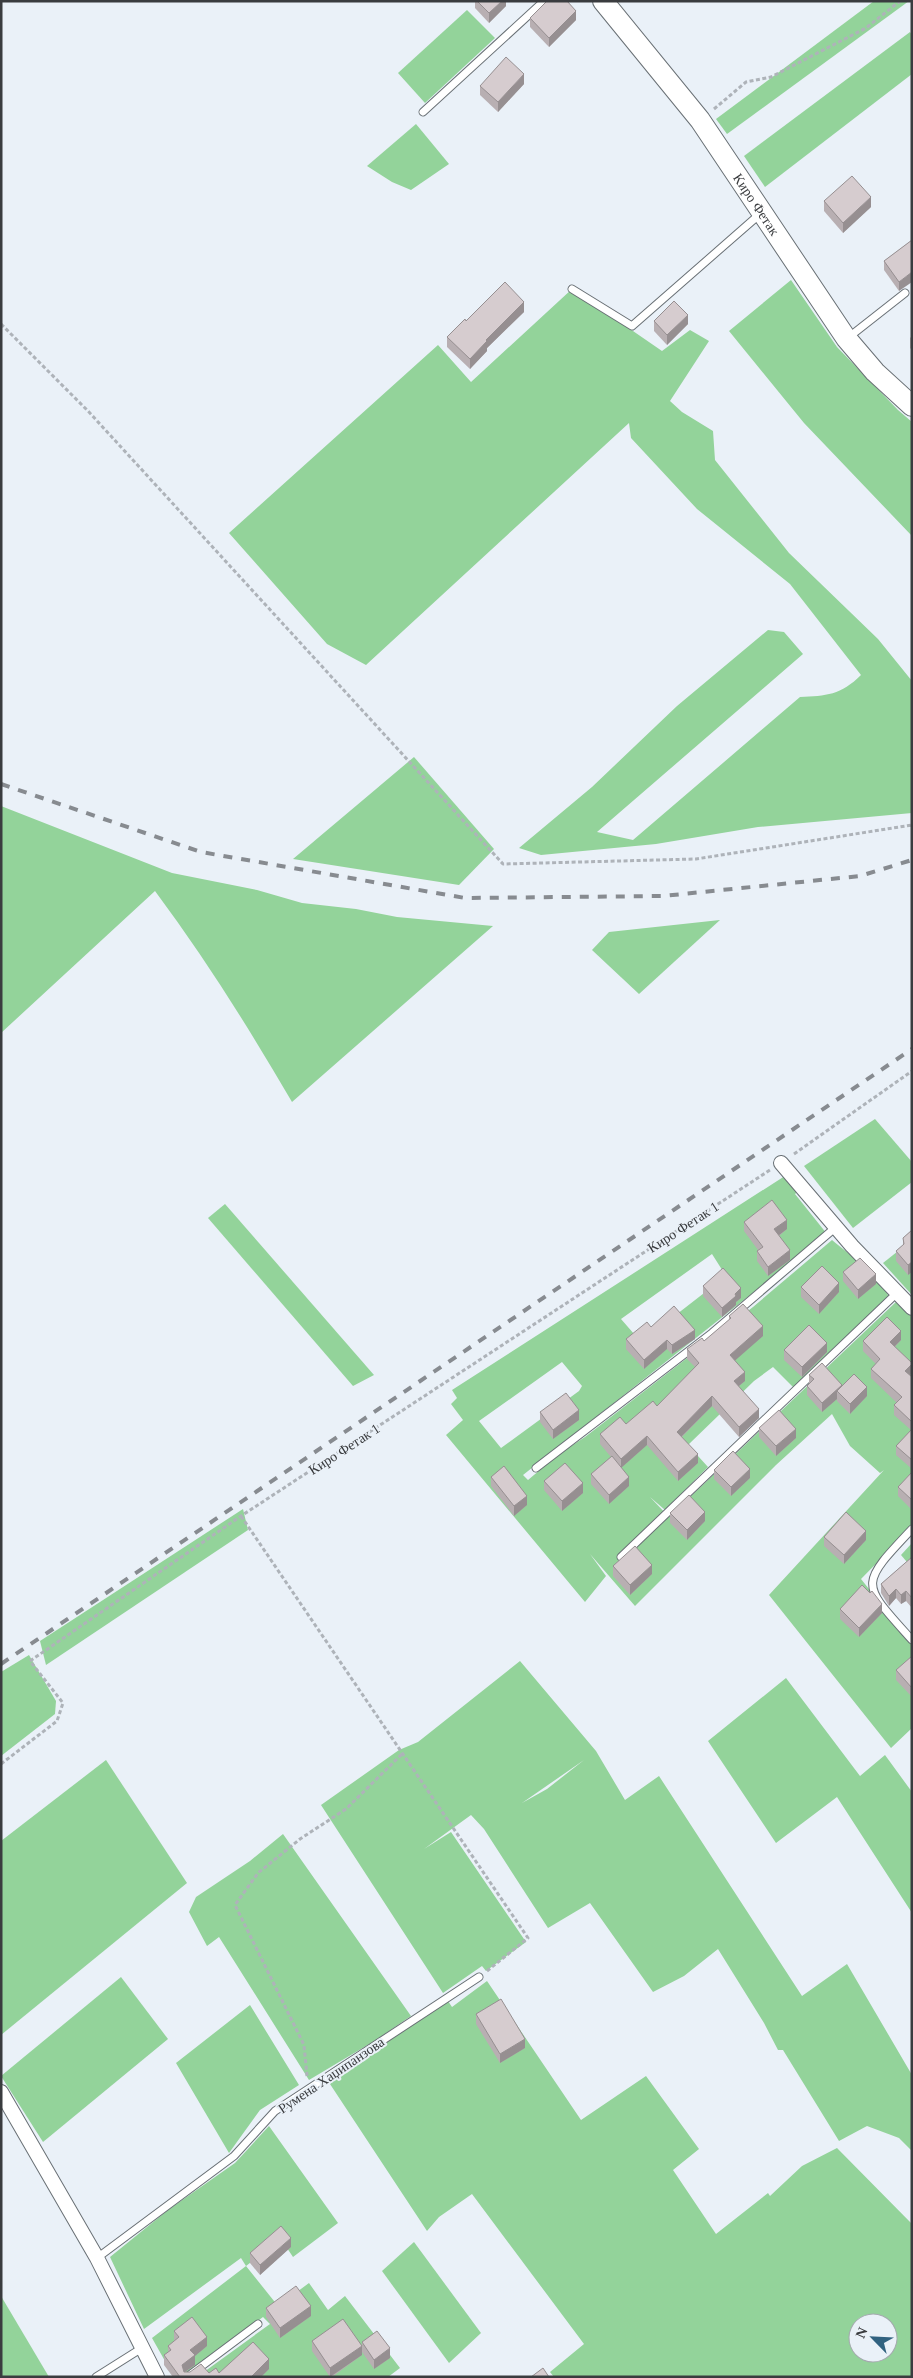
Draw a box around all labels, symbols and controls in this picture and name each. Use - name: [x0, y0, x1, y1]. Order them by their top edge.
- street label: Киро Фетак: [730, 171, 782, 238]
- street label: Киро Фетак 1: [645, 1199, 722, 1256]
- street label: Киро Фетак 1: [306, 1421, 383, 1478]
- street label: Румена Хаџипанзова: [275, 2034, 388, 2116]
- north arrow: [848, 2313, 898, 2363]
- text: N: [853, 2325, 870, 2341]

